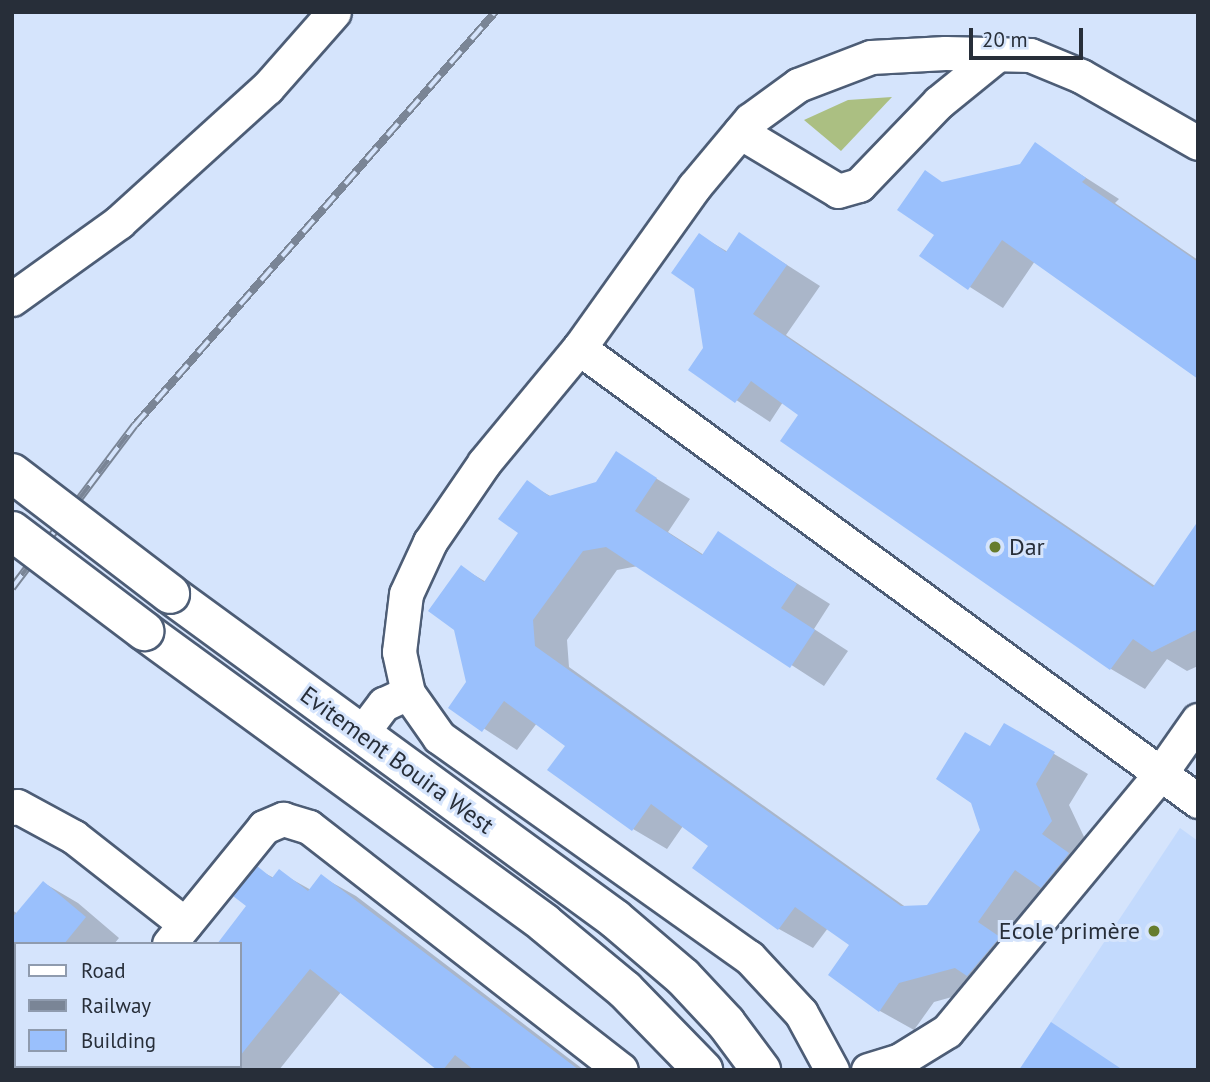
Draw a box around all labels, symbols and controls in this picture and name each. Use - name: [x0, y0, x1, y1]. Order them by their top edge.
- scale bar: [972, 14, 1086, 58]
- text: 20 m: [982, 26, 1028, 53]
- place label: Dar: [1009, 533, 1045, 561]
- marker: Dar: [987, 539, 1003, 555]
- street label: Evitement Bouira West: [295, 680, 499, 840]
- place label: Ecole primère: [999, 917, 1140, 945]
- marker: Ecole primère: [1146, 923, 1162, 939]
- legend: [14, 942, 242, 1068]
- text: Road: [81, 957, 125, 984]
- text: Railway: [81, 992, 151, 1019]
- text: Building: [81, 1027, 156, 1054]

